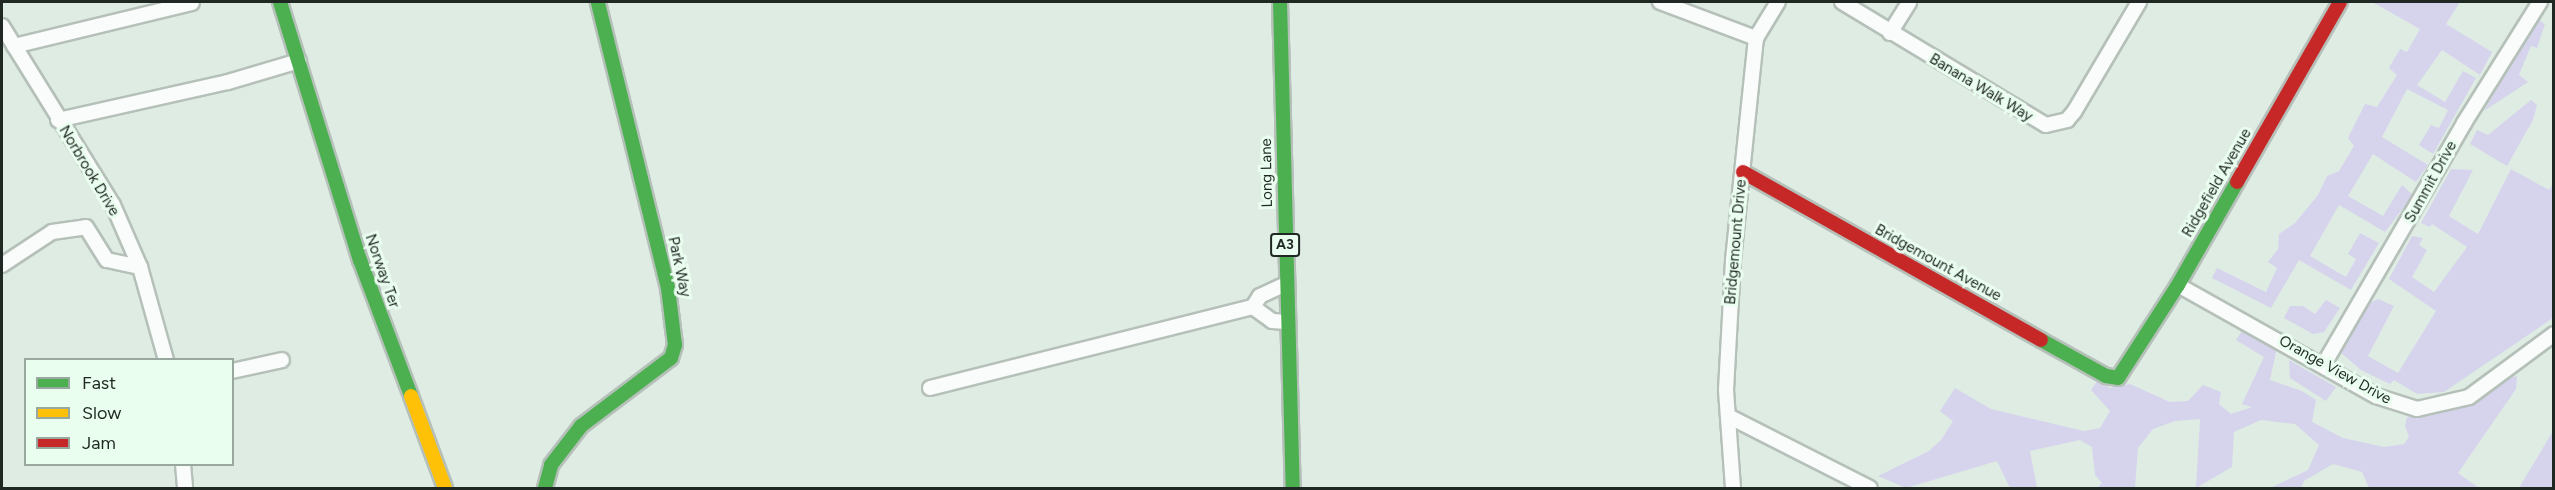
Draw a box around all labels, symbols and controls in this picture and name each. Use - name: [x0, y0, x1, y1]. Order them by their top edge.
- street label: Banana Walk Way: [1926, 50, 2036, 126]
- street label: Norbrook Drive: [55, 123, 123, 219]
- street label: Ridgefield Avenue: [2179, 126, 2255, 240]
- street label: Long Lane: [1257, 138, 1277, 208]
- street label: Summit Drive: [2401, 138, 2461, 226]
- street label: Bridgemount Drive: [1722, 179, 1750, 305]
- street label: Bridgemount Avenue: [1872, 221, 2004, 305]
- street label: Norway Ter: [361, 232, 403, 310]
- road number: A3: [1270, 234, 1300, 256]
- street label: Park Way: [664, 235, 694, 299]
- street label: Orange View Drive: [2276, 332, 2394, 408]
- legend: [24, 358, 234, 466]
- text: Fast: [82, 372, 116, 394]
- text: Slow: [82, 402, 121, 424]
- text: Jam: [82, 432, 116, 454]

